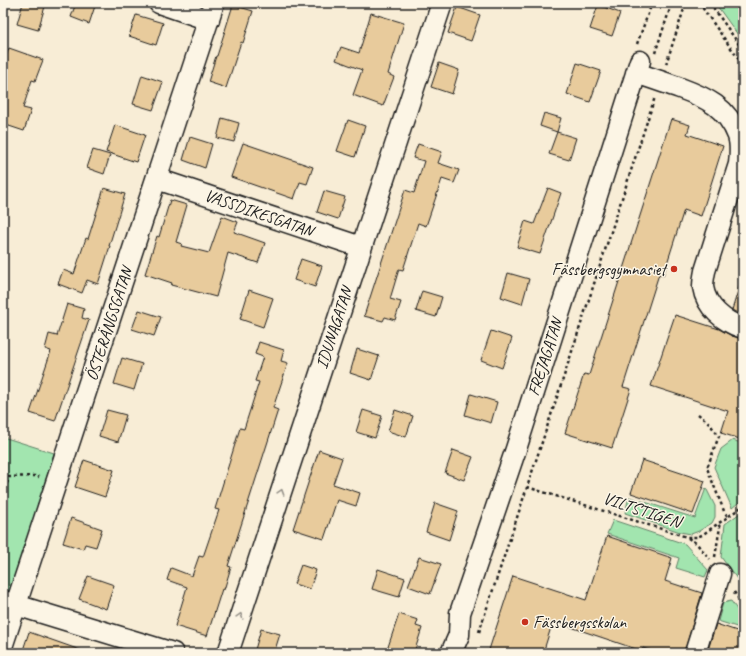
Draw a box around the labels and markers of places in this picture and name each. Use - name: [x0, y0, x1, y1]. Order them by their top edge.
- place label: Fässbergsgymnasiet: [552, 259, 668, 280]
- marker: Fässbergsgymnasiet: [669, 264, 679, 274]
- place label: Fässbergsskolan: [533, 612, 627, 633]
- marker: Fässbergsskolan: [520, 617, 530, 627]

